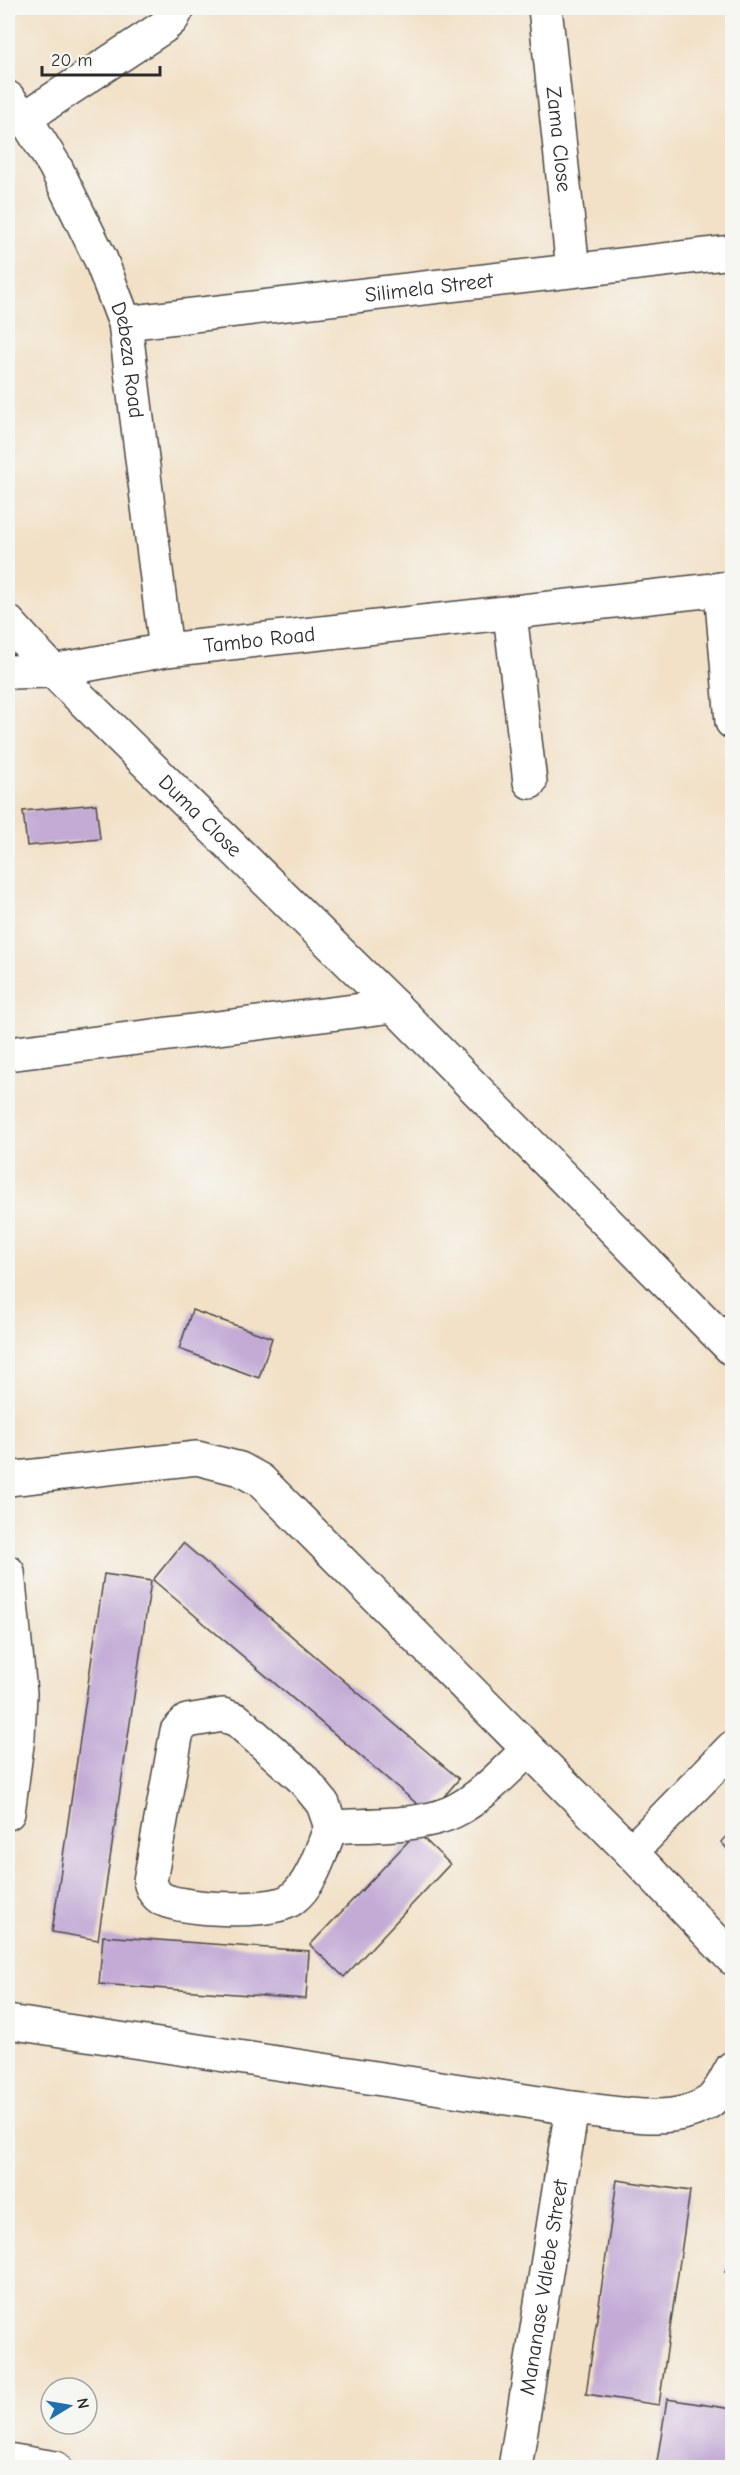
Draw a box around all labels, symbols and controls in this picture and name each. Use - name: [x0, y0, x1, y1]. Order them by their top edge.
- scale bar: [42, 39, 160, 77]
- text: 20 m: [51, 50, 92, 71]
- street label: Zama Close: [541, 85, 577, 193]
- street label: Silimela Street: [364, 268, 495, 307]
- street label: Debeza Road: [106, 299, 149, 420]
- street label: Tambo Road: [203, 622, 316, 658]
- street label: Duma Close: [154, 770, 247, 862]
- street label: Mananase Vdlebe Street: [515, 2177, 573, 2397]
- north arrow: [39, 2376, 99, 2436]
- text: N: [73, 2396, 93, 2410]

